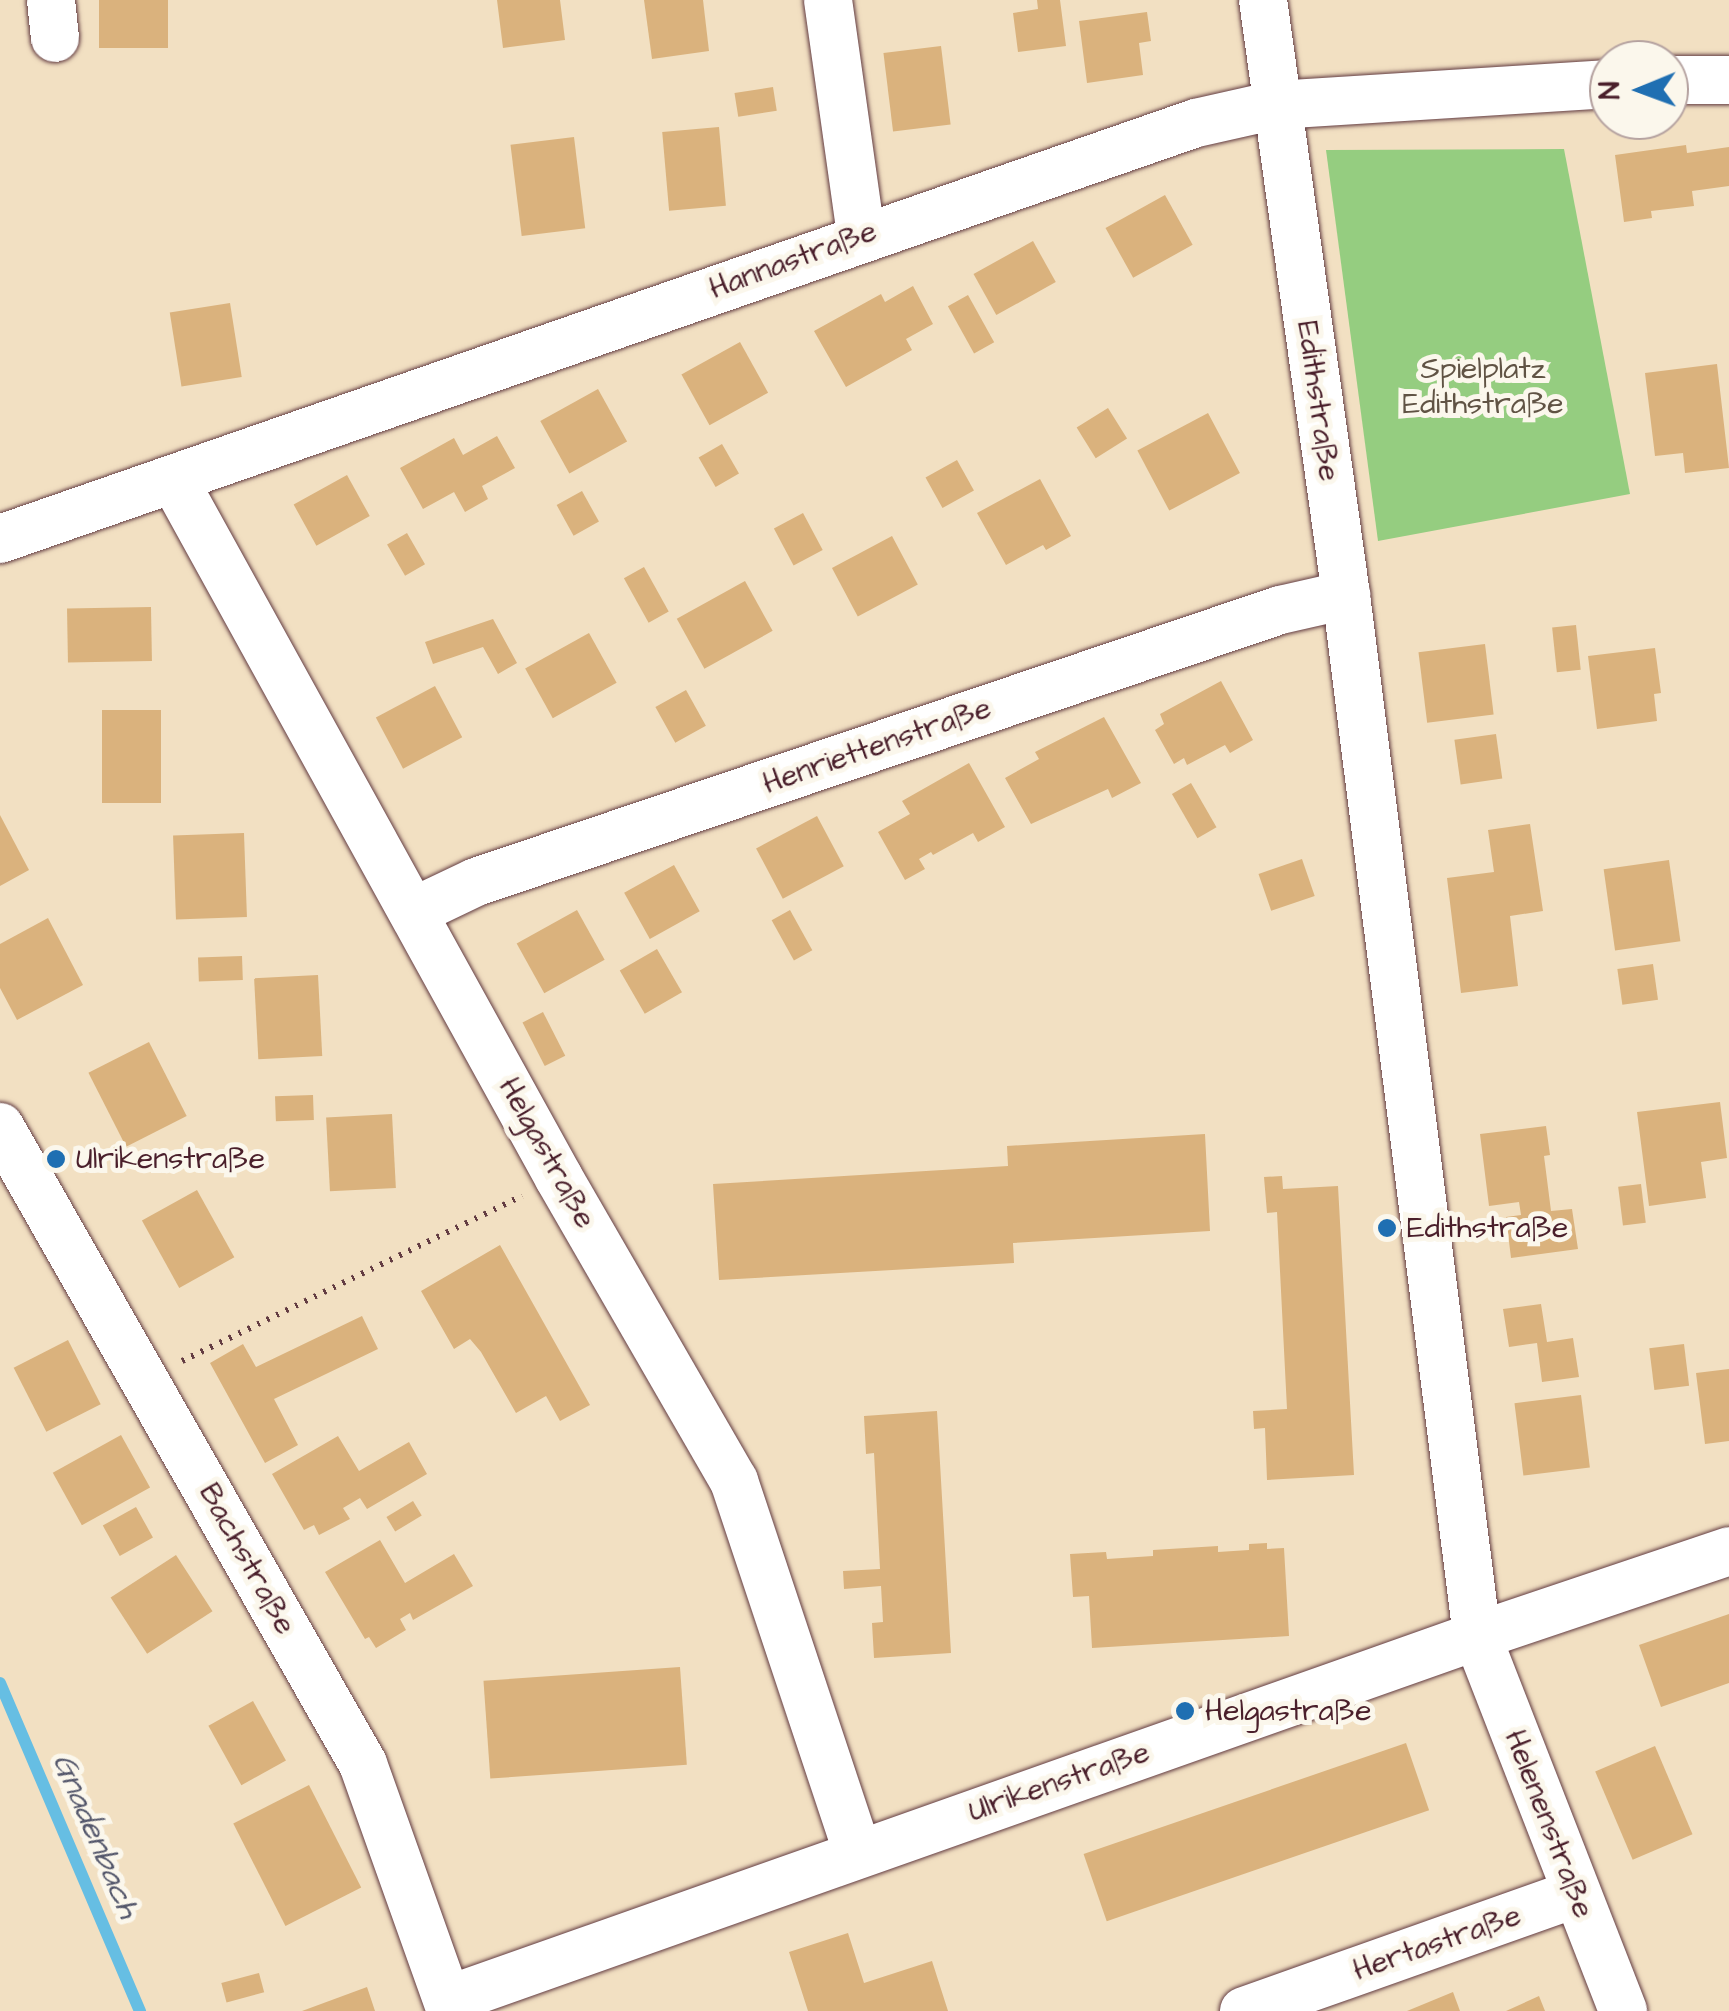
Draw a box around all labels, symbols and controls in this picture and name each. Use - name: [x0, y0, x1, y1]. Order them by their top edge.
- north arrow: [1589, 40, 1689, 140]
- text: N: [1591, 81, 1630, 100]
- street label: Hannastraße: [705, 213, 881, 307]
- street label: Edithstraße: [1289, 319, 1347, 483]
- park label: Spielplatz Edithstraße: [1402, 351, 1564, 422]
- street label: Henriettenstraße: [758, 690, 996, 802]
- street label: Helgastraße: [491, 1072, 603, 1234]
- place label: Ulrikenstraße: [76, 1141, 265, 1177]
- marker: Ulrikenstraße: [45, 1148, 67, 1170]
- place label: Edithstraße: [1407, 1210, 1568, 1246]
- marker: Edithstraße: [1376, 1217, 1398, 1239]
- street label: Bachstraße: [191, 1477, 303, 1641]
- place label: Helgastraße: [1205, 1693, 1371, 1729]
- marker: Helgastraße: [1174, 1700, 1196, 1722]
- street label: Helenenstraße: [1497, 1725, 1601, 1923]
- street label: Ulrikenstraße: [964, 1734, 1154, 1830]
- water label: Gnadenbach: [43, 1748, 147, 1924]
- street label: Hertastraße: [1348, 1898, 1526, 1988]

